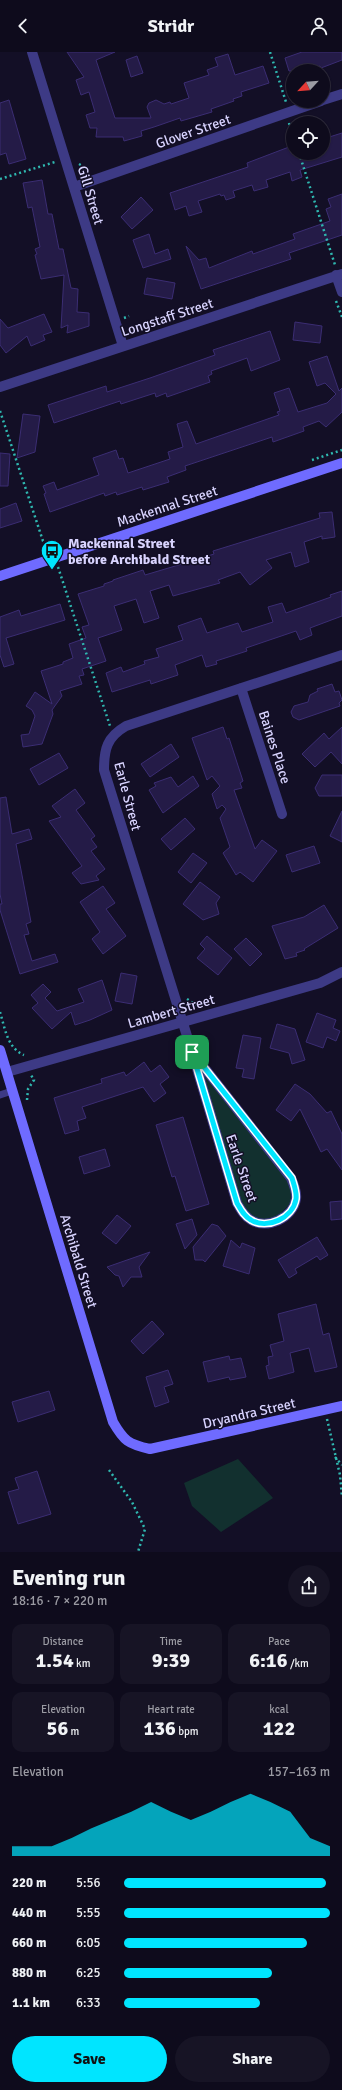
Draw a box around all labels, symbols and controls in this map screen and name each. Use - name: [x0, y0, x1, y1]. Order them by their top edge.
- icon: back: [12, 15, 34, 37]
- text: Stridr: [148, 15, 194, 37]
- icon: person: [308, 15, 330, 37]
- north arrow: [286, 64, 330, 108]
- map controls: [286, 64, 330, 160]
- street label: Glover Street: [154, 111, 233, 152]
- button: locate: [286, 116, 330, 160]
- street label: Gill Street: [74, 164, 108, 227]
- street label: Longstaff Street: [119, 295, 215, 340]
- street label: Mackennal Street: [115, 482, 220, 531]
- place label: Mackennal Street before Archibald Street: [68, 535, 211, 568]
- bus stop icon: Mackennal Street before Archibald Street: [39, 538, 65, 571]
- street label: Baines Place: [255, 708, 294, 786]
- street label: Earle Street: [110, 760, 145, 833]
- street label: Lambert Street: [126, 991, 217, 1032]
- pin: [175, 1035, 209, 1069]
- icon: arrive: [181, 1041, 203, 1063]
- street label: Earle Street: [222, 1132, 261, 1204]
- street label: Archibald Street: [56, 1212, 101, 1310]
- street label: Dryandra Street: [201, 1395, 297, 1432]
- text: Evening run: [12, 1564, 126, 1591]
- button: share: [288, 1565, 330, 1607]
- text: 18:16 · 7 × 220 m: [12, 1593, 107, 1609]
- text: Distance: [43, 1635, 83, 1648]
- text: Time: [160, 1635, 182, 1648]
- text: Pace: [268, 1635, 290, 1648]
- text: 1.54: [36, 1648, 74, 1673]
- text: 9:39: [152, 1648, 190, 1673]
- text: 6:16: [249, 1648, 287, 1673]
- text: km: [74, 1657, 90, 1670]
- text: /km: [287, 1657, 309, 1670]
- text: Elevation: [41, 1703, 85, 1716]
- text: Heart rate: [147, 1703, 195, 1716]
- text: kcal: [269, 1703, 289, 1716]
- text: 56: [47, 1716, 68, 1741]
- text: 136: [143, 1716, 176, 1741]
- text: 122: [263, 1716, 295, 1741]
- text: m: [68, 1725, 79, 1738]
- text: bpm: [176, 1725, 199, 1738]
- text: Elevation: [12, 1764, 64, 1780]
- text: 157–163 m: [268, 1764, 330, 1780]
- text: 220 m: [12, 1875, 46, 1891]
- text: 5:56: [76, 1875, 101, 1891]
- text: 440 m: [12, 1905, 46, 1921]
- text: 5:55: [76, 1905, 101, 1921]
- text: 660 m: [12, 1935, 46, 1951]
- text: 6:05: [76, 1935, 101, 1951]
- text: 880 m: [12, 1965, 46, 1981]
- text: 6:25: [76, 1965, 101, 1981]
- text: 1.1 km: [12, 1995, 50, 2011]
- text: 6:33: [76, 1995, 101, 2011]
- button: Save: [12, 2036, 167, 2082]
- button: Share: [175, 2036, 330, 2082]

